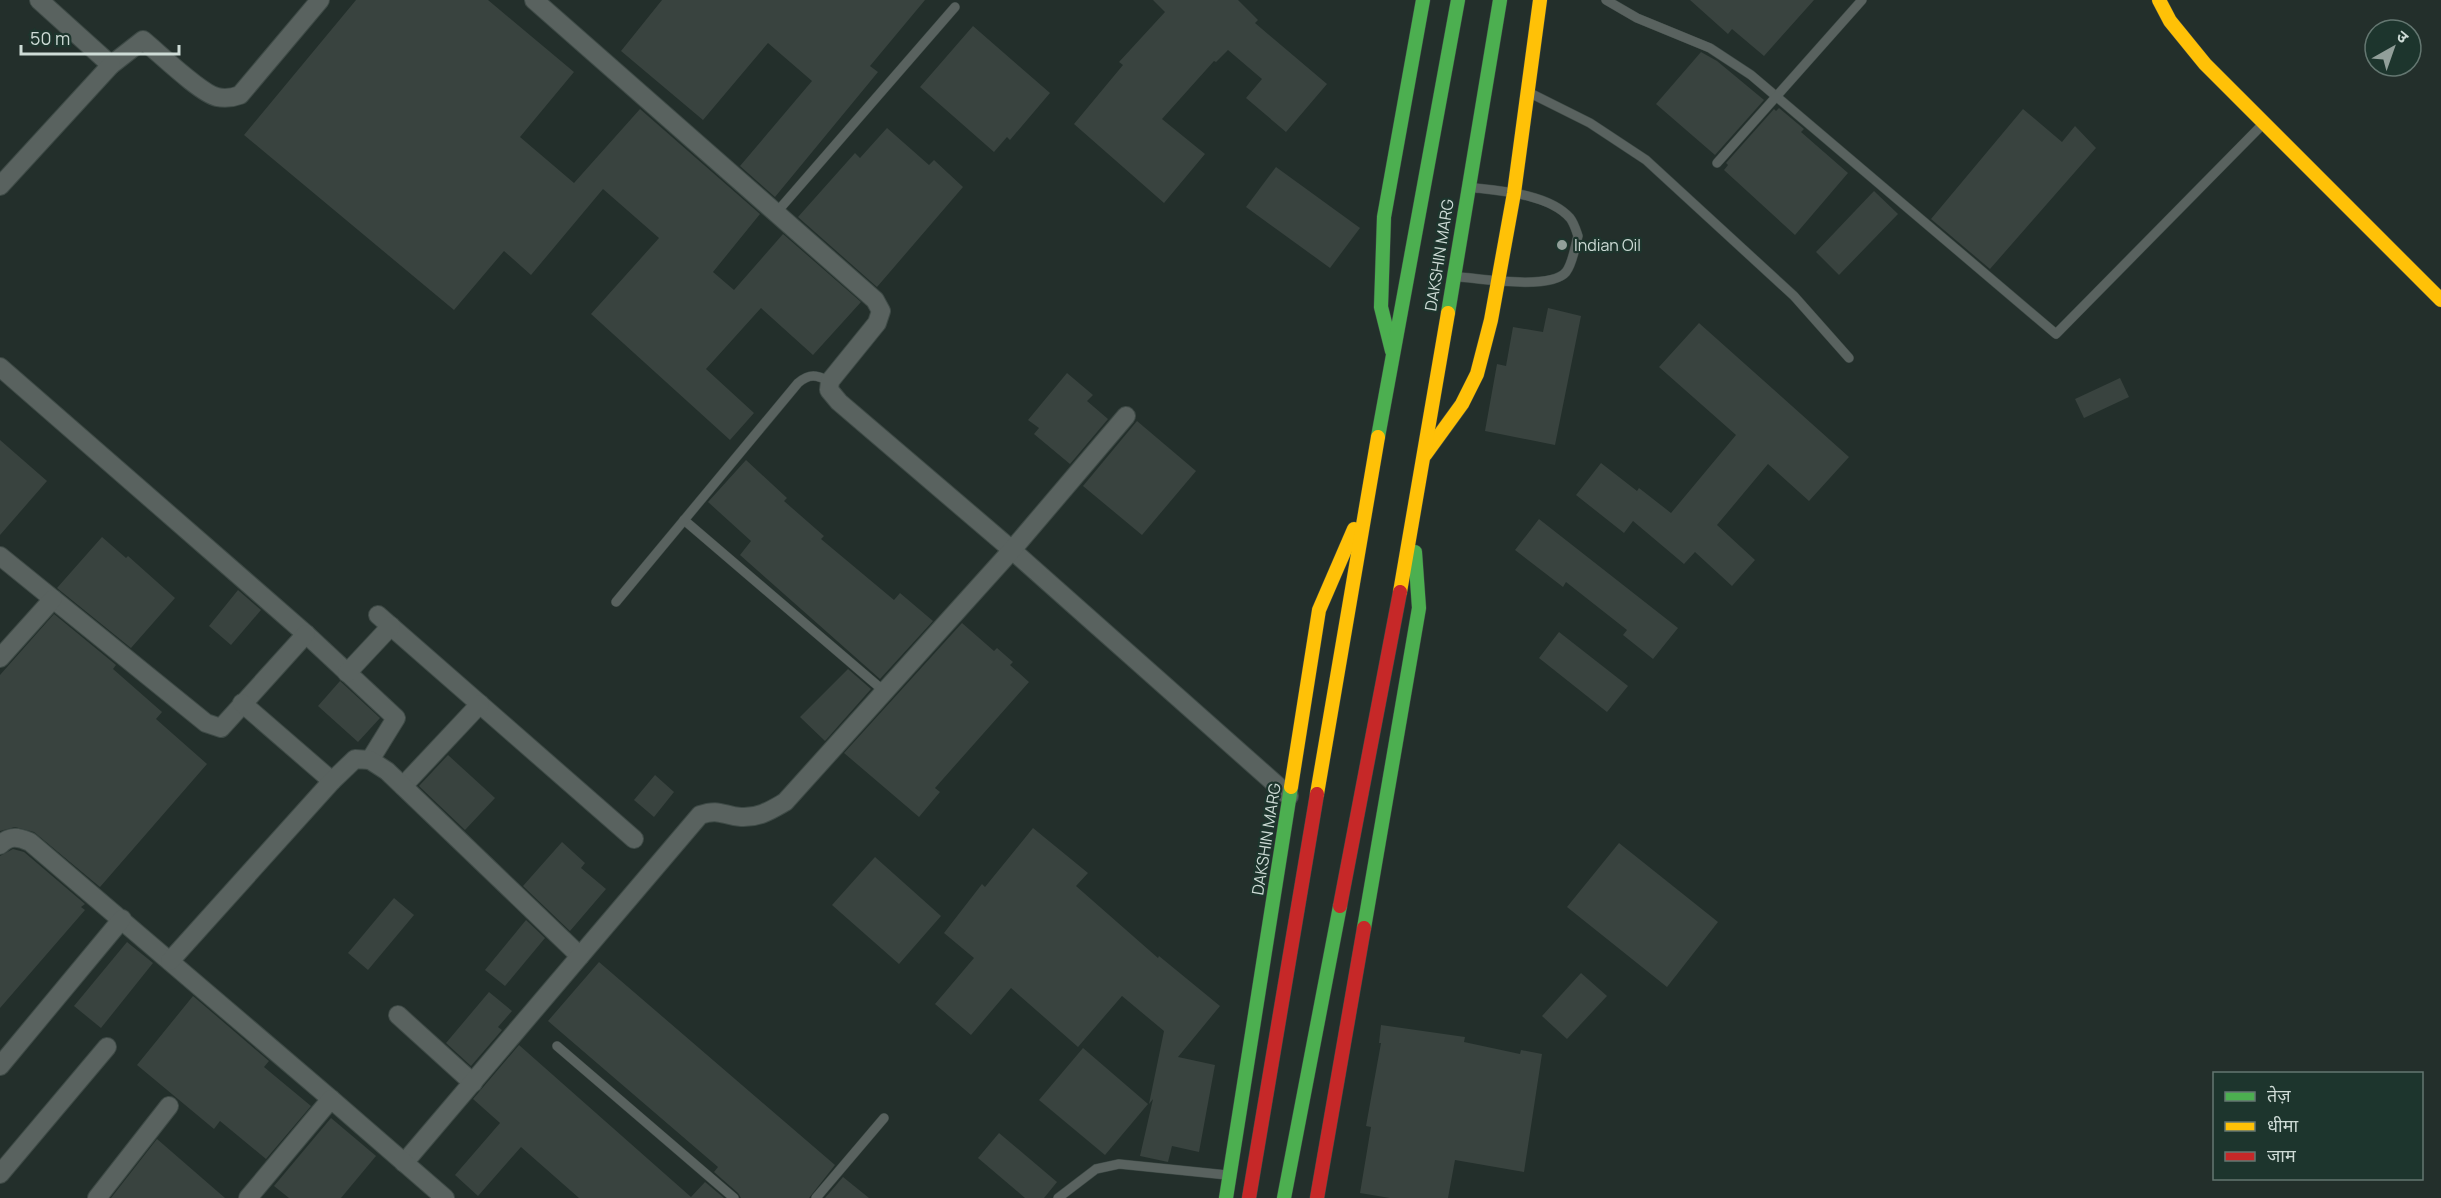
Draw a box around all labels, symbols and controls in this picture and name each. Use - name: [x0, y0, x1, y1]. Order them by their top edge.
- scale bar: [21, 18, 178, 56]
- north arrow: [2363, 18, 2423, 78]
- text: उ: [2392, 25, 2414, 48]
- text: 50 m: [30, 26, 70, 50]
- street label: DAKSHIN MARG: [1419, 197, 1459, 313]
- place label: Indian Oil: [1574, 234, 1641, 256]
- marker: Indian Oil: [1555, 238, 1569, 252]
- street label: DAKSHIN MARG: [1246, 781, 1286, 897]
- legend: [2213, 1072, 2423, 1180]
- text: तेज़: [2267, 1083, 2291, 1107]
- text: धीमा: [2267, 1113, 2298, 1137]
- text: जाम: [2267, 1143, 2297, 1167]

